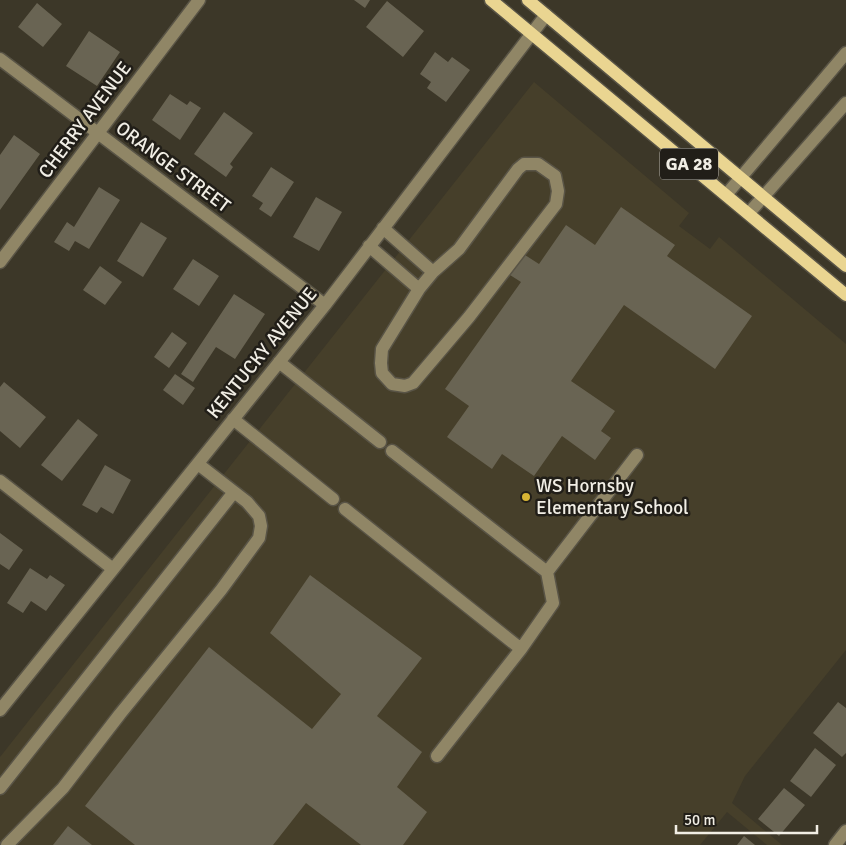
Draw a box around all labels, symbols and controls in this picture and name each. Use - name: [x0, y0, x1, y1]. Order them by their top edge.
- street label: CHERRY AVENUE: [33, 57, 137, 183]
- street label: ORANGE STREET: [111, 116, 236, 218]
- road number: GA 28: [660, 148, 718, 180]
- street label: KENTUCKY AVENUE: [202, 282, 322, 424]
- place label: WS Hornsby Elementary School: [536, 474, 689, 520]
- marker: WS Hornsby Elementary School: [520, 491, 532, 503]
- scale bar: [676, 802, 817, 834]
- text: 50 m: [684, 811, 715, 829]

